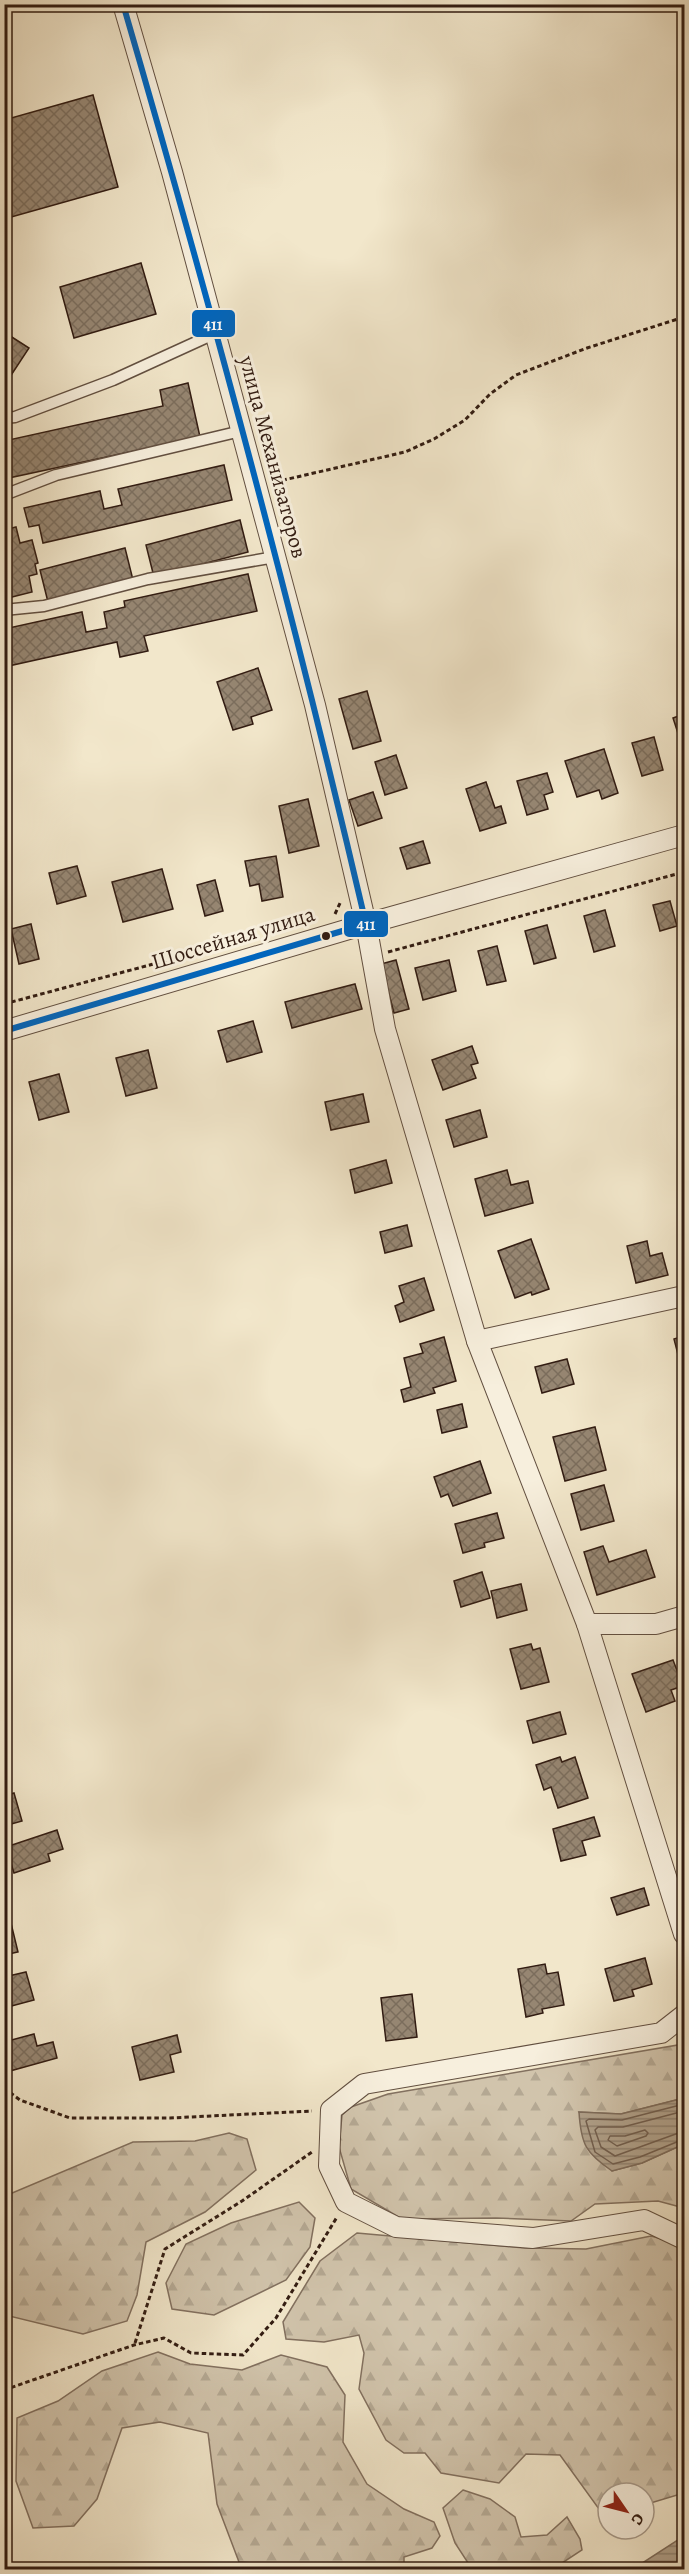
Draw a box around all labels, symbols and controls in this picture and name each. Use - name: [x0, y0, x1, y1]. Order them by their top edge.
- line badge: 411: [191, 309, 236, 338]
- text: 411: [204, 314, 223, 336]
- street label: улица Механизаторов: [231, 352, 314, 561]
- street label: Шоссейная улица: [148, 899, 319, 977]
- line badge: 411: [343, 910, 389, 938]
- text: 411: [357, 914, 376, 936]
- unlabelled marker: [320, 930, 332, 942]
- north arrow: [596, 2481, 656, 2541]
- text: С: [626, 2509, 649, 2529]

